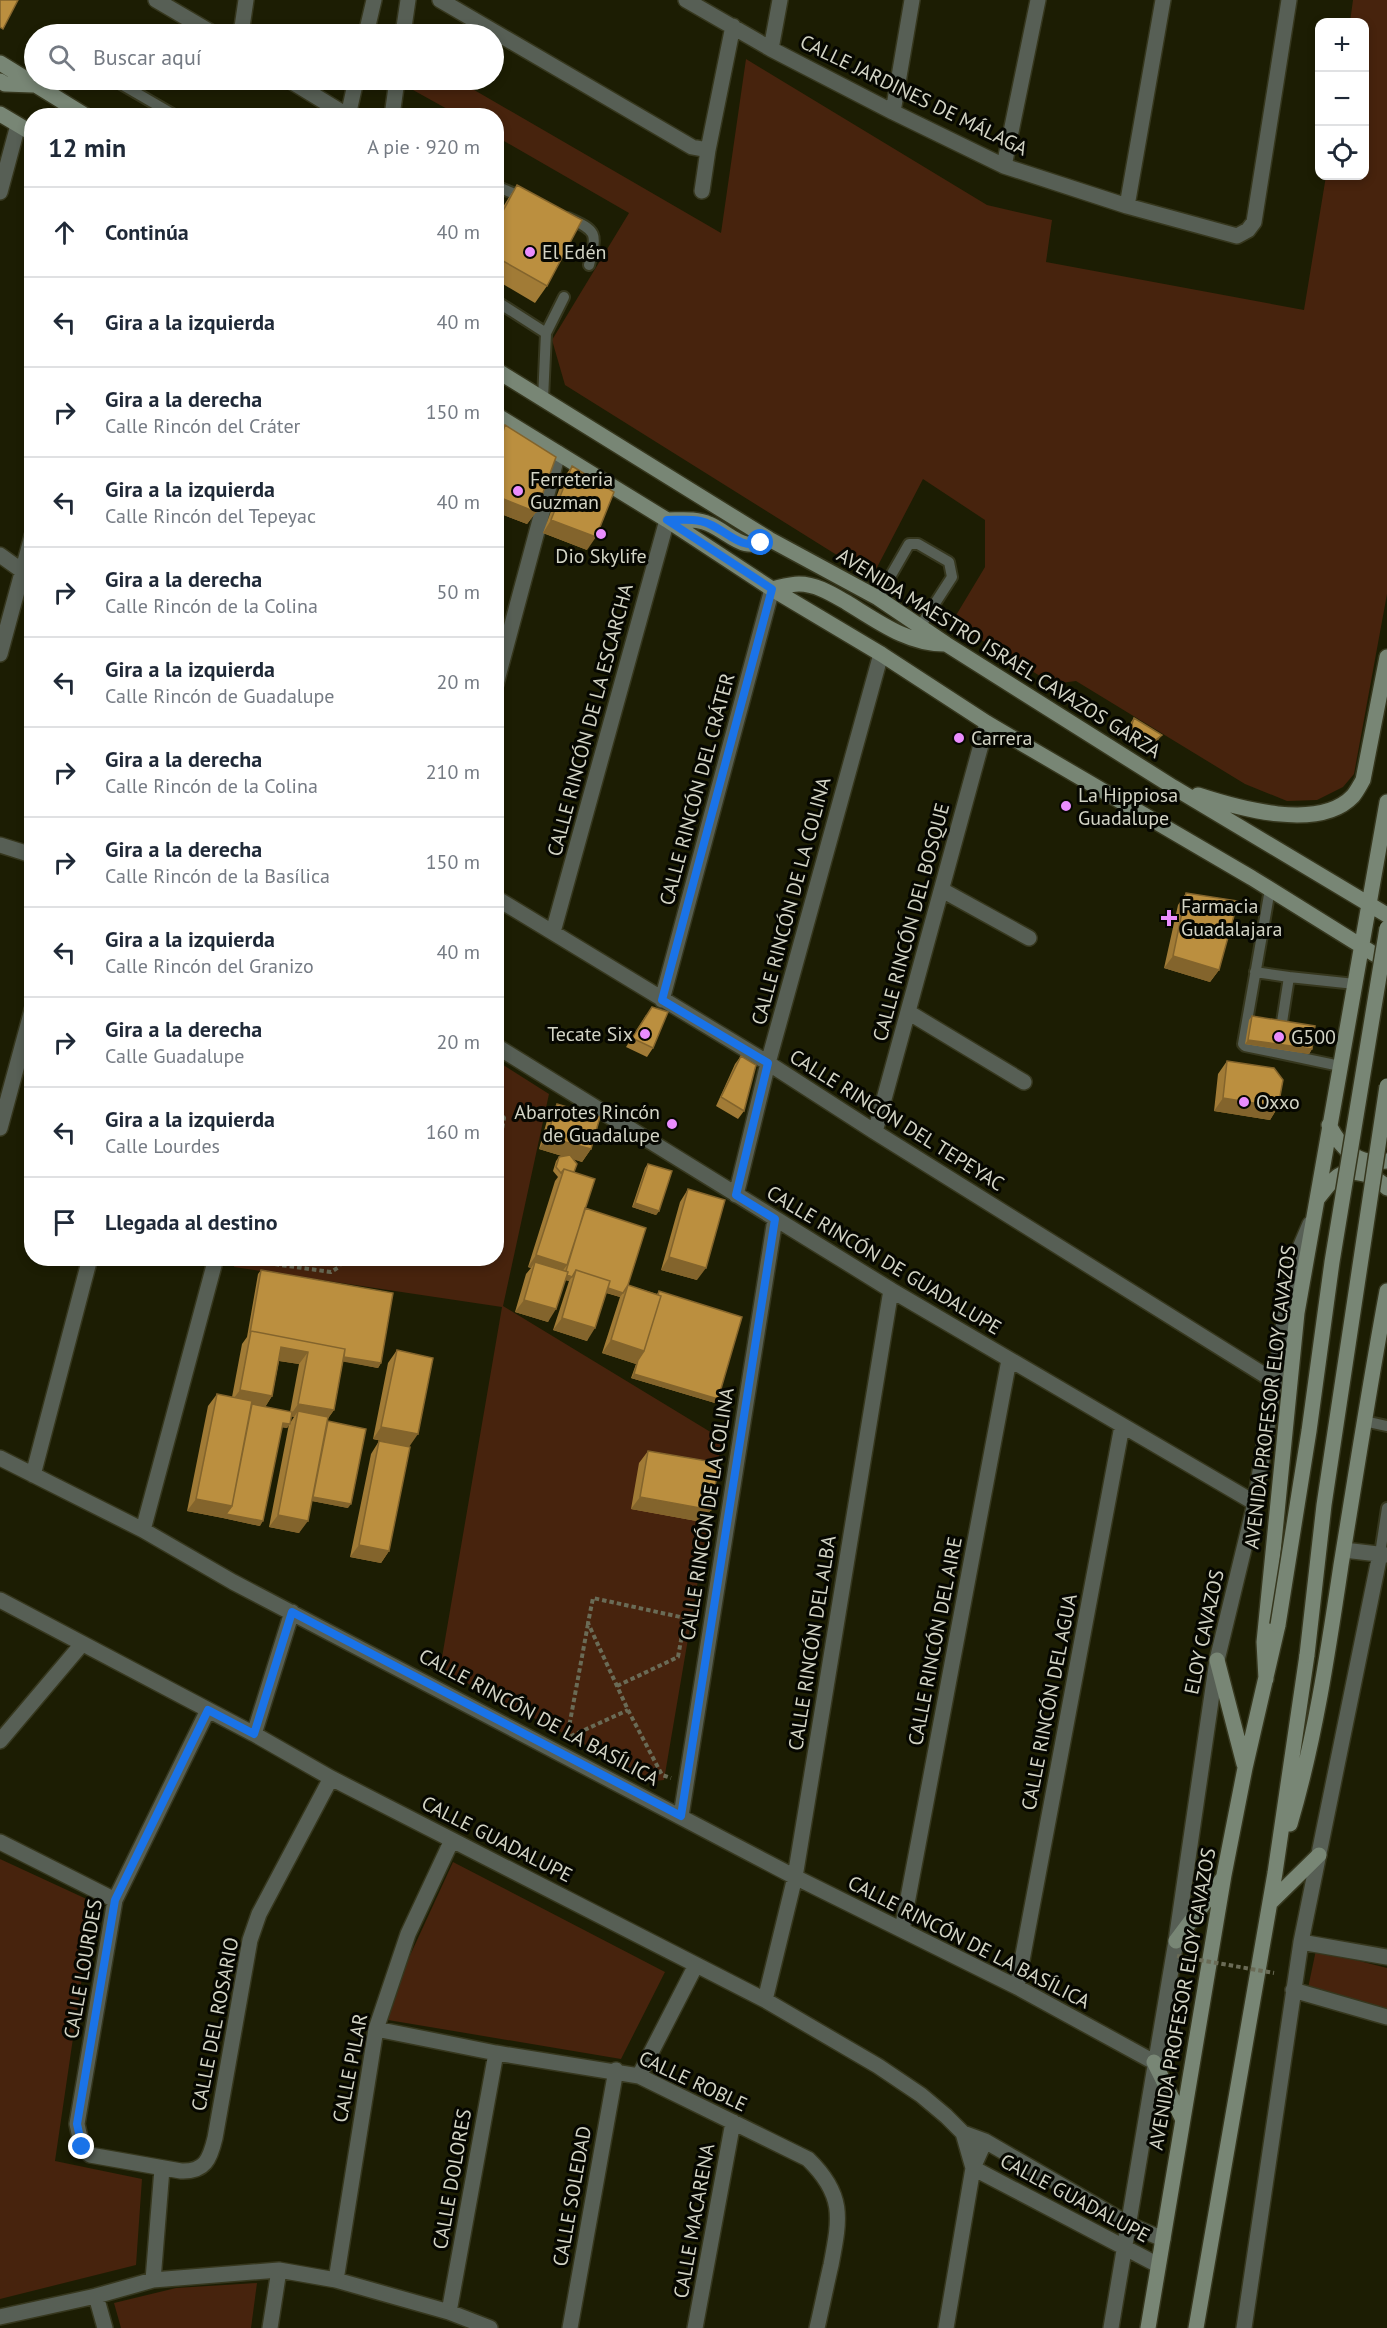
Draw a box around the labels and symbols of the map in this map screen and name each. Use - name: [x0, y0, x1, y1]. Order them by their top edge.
- street label: CALLE JARDINES DE MÁLAGA: [796, 29, 1032, 162]
- place label: El Edén: [542, 239, 606, 265]
- marker: El Edén: [523, 245, 537, 259]
- place label: Ferreteria Guzman: [530, 466, 613, 515]
- marker: Ferreteria Guzman: [511, 484, 525, 498]
- marker: Dio Skylife: [594, 527, 608, 541]
- route start: [747, 529, 773, 555]
- street label: AVENIDA MAESTRO ISRAEL CAVAZOS GARZA: [832, 542, 1166, 764]
- place label: Dio Skylife: [555, 543, 647, 569]
- street label: CALLE RINCÓN DE LA ESCARCHA: [541, 581, 639, 859]
- street label: CALLE RINCÓN DEL CRÁTER: [653, 670, 741, 908]
- place label: Carrera: [971, 725, 1032, 751]
- marker: Carrera: [952, 731, 966, 745]
- street label: CALLE RINCÓN DE LA COLINA: [745, 774, 837, 1028]
- place label: La Hippiosa Guadalupe: [1078, 782, 1178, 831]
- marker: La Hippiosa Guadalupe: [1059, 799, 1073, 813]
- street label: CALLE RINCÓN DEL BOSQUE: [867, 800, 955, 1044]
- place label: Farmacia Guadalajara: [1181, 893, 1282, 942]
- marker: Farmacia Guadalajara: [1162, 911, 1176, 925]
- place label: Tecate Six: [547, 1021, 633, 1047]
- place label: G500: [1291, 1024, 1336, 1050]
- marker: Tecate Six: [638, 1027, 652, 1041]
- marker: G500: [1272, 1030, 1286, 1044]
- street label: CALLE RINCÓN DEL TEPEYAC: [785, 1043, 1009, 1197]
- place label: Oxxo: [1256, 1089, 1300, 1115]
- marker: Oxxo: [1237, 1095, 1251, 1109]
- place label: Abarrotes Rincón de Guadalupe: [514, 1099, 660, 1148]
- marker: Abarrotes Rincón de Guadalupe: [665, 1117, 679, 1131]
- street label: CALLE RINCÓN DE GUADALUPE: [762, 1179, 1006, 1341]
- street label: AVENIDA PROFESOR ELOY CAVAZOS: [1238, 1243, 1302, 1551]
- street label: CALLE RINCÓN DE LA COLINA: [674, 1385, 740, 1642]
- street label: CALLE RINCÓN DEL ALBA: [782, 1533, 842, 1752]
- street label: CALLE RINCÓN DEL AIRE: [902, 1534, 968, 1748]
- street label: ELOY CAVAZOS: [1178, 1567, 1230, 1697]
- street label: CALLE RINCÓN DEL AGUA: [1015, 1591, 1083, 1812]
- street label: CALLE RINCÓN DE LA BASÍLICA: [414, 1643, 664, 1792]
- street label: CALLE GUADALUPE: [417, 1790, 577, 1888]
- street label: AVENIDA PROFESOR ELOY CAVAZOS: [1143, 1846, 1221, 2152]
- street label: CALLE RINCÓN DE LA BASÍLICA: [844, 1870, 1095, 2015]
- street label: CALLE LOURDES: [58, 1897, 108, 2041]
- street label: CALLE DEL ROSARIO: [185, 1935, 245, 2113]
- street label: CALLE PILAR: [327, 2011, 373, 2125]
- street label: CALLE ROBLE: [635, 2045, 751, 2117]
- street label: CALLE DOLORES: [427, 2107, 477, 2251]
- street label: CALLE SOLEDAD: [547, 2124, 597, 2268]
- route end: [68, 2133, 94, 2159]
- street label: CALLE MACARENA: [668, 2141, 720, 2300]
- street label: CALLE GUADALUPE: [996, 2148, 1154, 2248]

